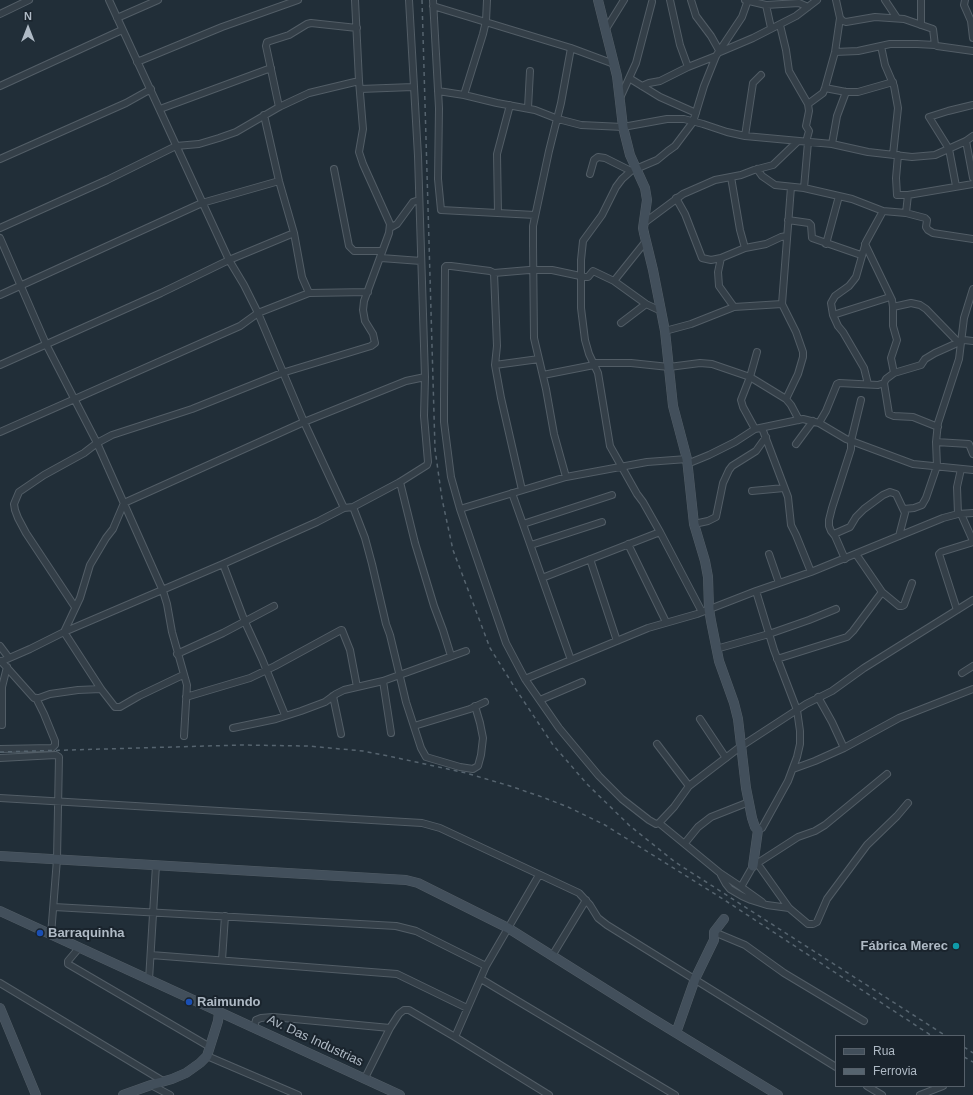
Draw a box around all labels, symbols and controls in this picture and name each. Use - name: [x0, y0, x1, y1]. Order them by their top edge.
- north arrow: [8, 8, 48, 48]
- text: N: [24, 10, 32, 22]
- place label: Barraquinha: [48, 925, 125, 941]
- marker: Barraquinha: [35, 928, 45, 938]
- place label: Fábrica Merec: [861, 938, 948, 954]
- marker: Fábrica Merec: [951, 941, 961, 951]
- place label: Raimundo: [197, 994, 261, 1010]
- marker: Raimundo: [184, 997, 194, 1007]
- street label: Av. Das Industrias: [264, 1012, 366, 1070]
- legend: [835, 1035, 965, 1087]
- text: Rua: [873, 1044, 895, 1058]
- text: Ferrovia: [873, 1064, 917, 1078]

